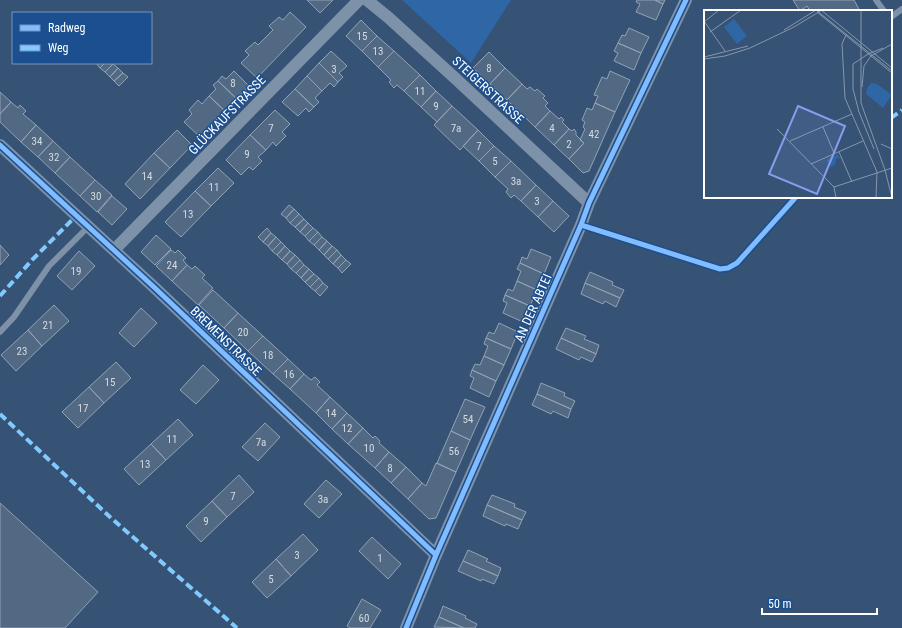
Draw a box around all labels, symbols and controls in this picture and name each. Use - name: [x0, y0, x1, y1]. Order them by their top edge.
- inset map: [704, 10, 892, 198]
- legend: [12, 12, 152, 64]
- text: Radweg: [48, 21, 85, 35]
- house number: 15: [357, 30, 367, 43]
- text: Weg: [48, 41, 69, 55]
- house number: 13: [373, 45, 383, 58]
- street label: STEIGERSTRASSE: [449, 53, 527, 127]
- house number: 8: [486, 62, 492, 75]
- house number: 3: [331, 63, 337, 76]
- street label: GLÜCKAUFSTRASSE: [185, 72, 269, 158]
- house number: 8: [230, 77, 236, 90]
- house number: 11: [415, 85, 425, 98]
- house number: 9: [433, 100, 439, 113]
- house number: 7: [268, 122, 274, 135]
- house number: 7a: [451, 122, 461, 135]
- house number: 4: [549, 122, 555, 135]
- house number: 42: [589, 128, 599, 141]
- house number: 34: [32, 135, 43, 148]
- house number: 2: [566, 138, 572, 151]
- house number: 7: [476, 140, 482, 153]
- house number: 9: [244, 148, 250, 161]
- house number: 32: [49, 151, 59, 164]
- house number: 5: [492, 155, 498, 168]
- house number: 14: [142, 170, 153, 183]
- house number: 3a: [511, 175, 521, 188]
- house number: 11: [209, 181, 219, 194]
- house number: 30: [91, 190, 101, 203]
- house number: 3: [534, 195, 540, 208]
- house number: 13: [183, 208, 193, 221]
- house number: 24: [167, 259, 178, 272]
- house number: 19: [71, 265, 81, 278]
- street label: AN DER ABTEI: [511, 272, 555, 344]
- street label: BREMENSTRASSE: [187, 303, 265, 379]
- house number: 21: [43, 319, 53, 332]
- house number: 20: [238, 326, 248, 339]
- house number: 23: [17, 345, 27, 358]
- house number: 18: [263, 349, 273, 362]
- house number: 16: [284, 368, 294, 381]
- house number: 15: [105, 376, 115, 389]
- house number: 17: [78, 402, 88, 415]
- house number: 14: [326, 407, 337, 420]
- house number: 54: [463, 413, 474, 426]
- house number: 12: [342, 422, 352, 435]
- house number: 11: [167, 433, 177, 446]
- house number: 7a: [256, 436, 266, 449]
- house number: 10: [364, 442, 374, 455]
- house number: 56: [449, 445, 459, 458]
- house number: 13: [140, 458, 150, 471]
- house number: 8: [387, 462, 393, 475]
- house number: 7: [230, 490, 236, 503]
- house number: 3a: [318, 493, 328, 506]
- house number: 9: [203, 515, 209, 528]
- house number: 3: [294, 549, 300, 562]
- house number: 1: [377, 552, 383, 565]
- house number: 5: [268, 573, 274, 586]
- scale bar: [762, 590, 877, 616]
- text: 50 m: [768, 597, 792, 611]
- house number: 60: [359, 612, 369, 625]

